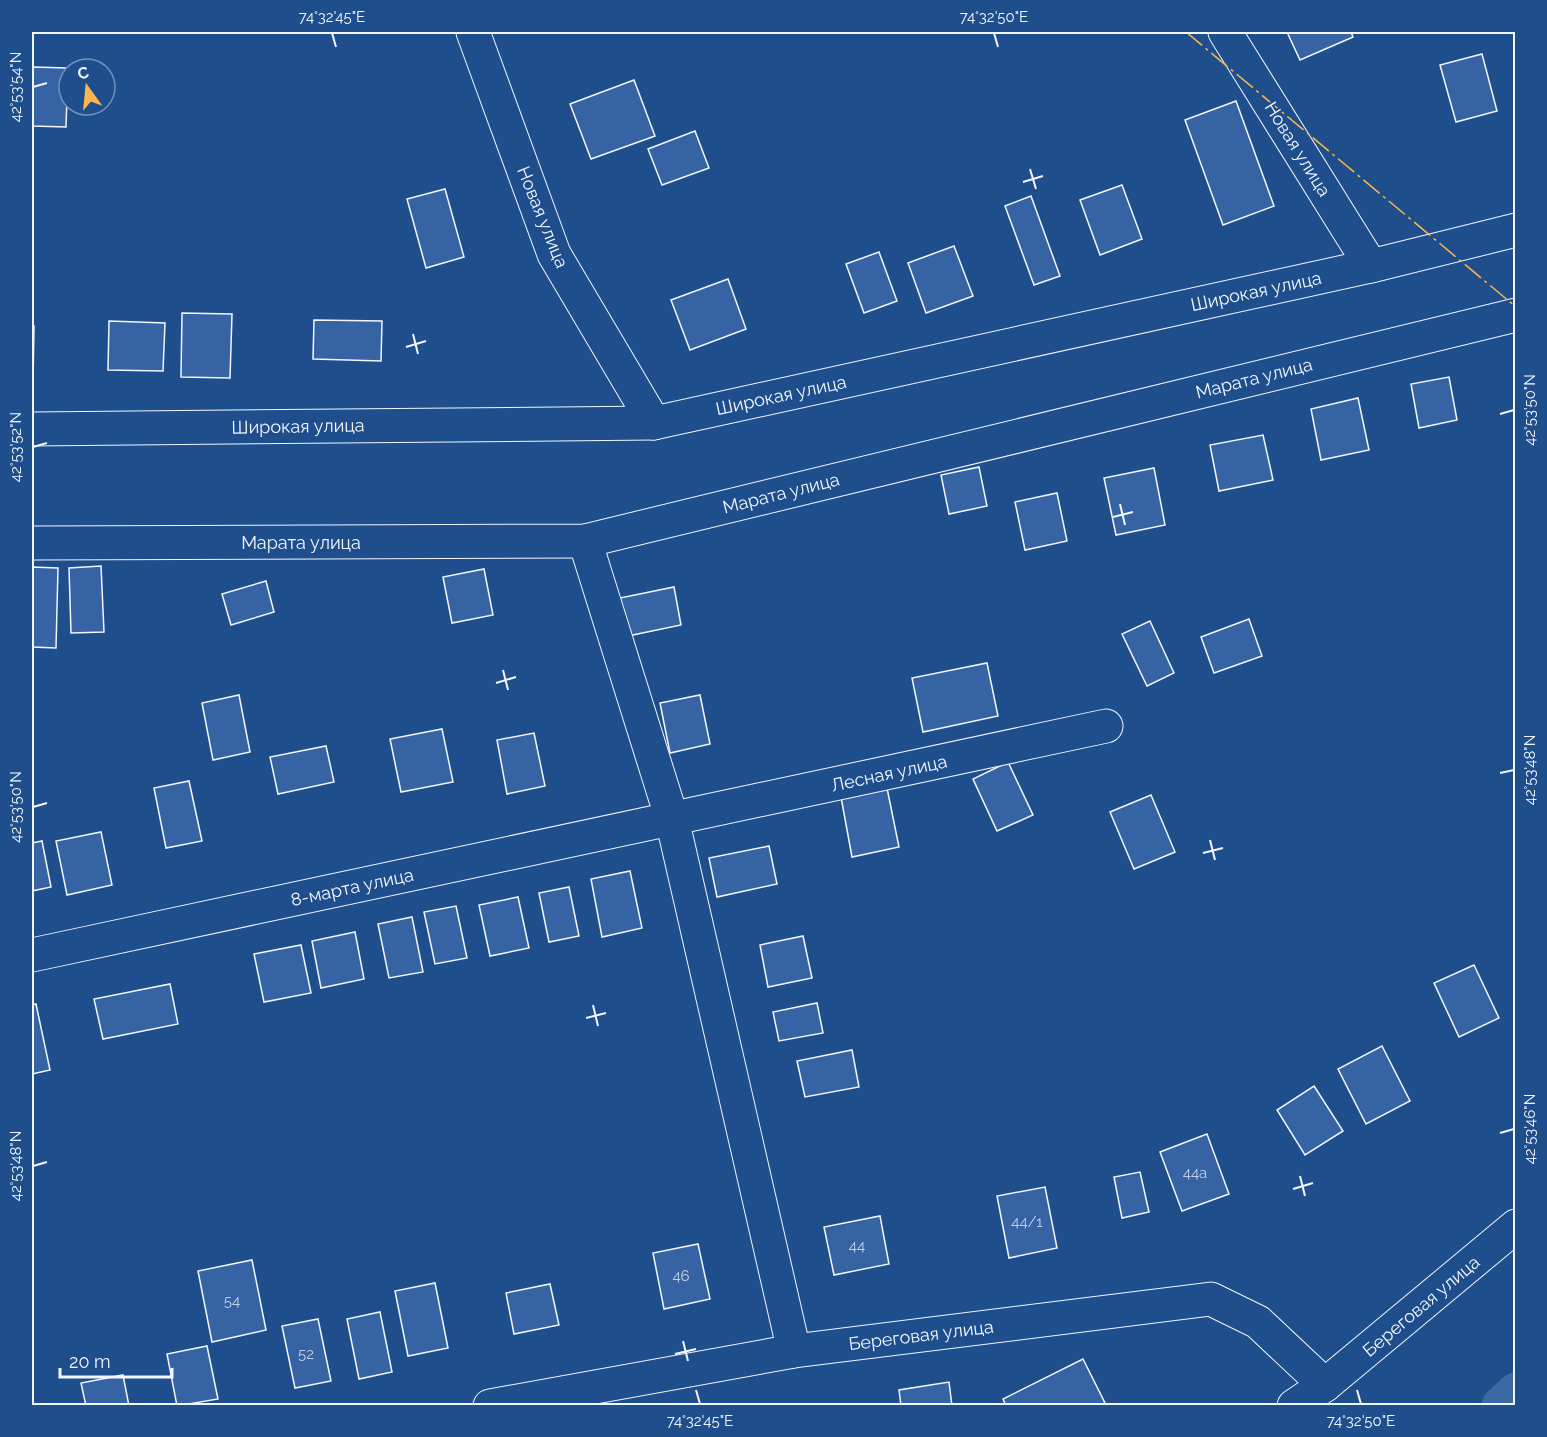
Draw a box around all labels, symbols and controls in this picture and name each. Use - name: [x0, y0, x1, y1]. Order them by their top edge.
- text: 74°32'45"E: [299, 8, 365, 26]
- text: 74°32'50"E: [960, 8, 1028, 26]
- text: 42°53'54"N: [7, 52, 25, 122]
- north arrow: [57, 57, 117, 117]
- text: С: [75, 62, 91, 84]
- street label: Новая улица: [1261, 98, 1335, 200]
- street label: Новая улица: [513, 163, 573, 271]
- street label: Широкая улица: [1189, 267, 1323, 315]
- street label: Марата улица: [1193, 353, 1315, 403]
- street label: Широкая улица: [714, 371, 848, 419]
- text: 42°53'50"N: [1521, 374, 1539, 446]
- text: 42°53'52"N: [7, 412, 25, 482]
- street label: Широкая улица: [231, 414, 365, 438]
- street label: Марата улица: [720, 468, 842, 518]
- street label: Марата улица: [241, 532, 361, 553]
- text: 42°53'48"N: [1521, 735, 1539, 805]
- street label: Лесная улица: [829, 750, 949, 796]
- text: 42°53'50"N: [7, 771, 25, 843]
- street label: 8-марта улица: [289, 864, 415, 910]
- text: 42°53'46"N: [1521, 1094, 1539, 1164]
- text: 42°53'48"N: [7, 1131, 25, 1201]
- house number: 44а: [1183, 1164, 1207, 1182]
- house number: 44/1: [1011, 1213, 1043, 1231]
- house number: 44: [849, 1237, 865, 1255]
- street label: Береговая улица: [1358, 1251, 1484, 1361]
- house number: 46: [672, 1267, 690, 1285]
- house number: 54: [224, 1292, 240, 1310]
- street label: Береговая улица: [847, 1316, 995, 1354]
- scale bar: [60, 1341, 172, 1379]
- house number: 52: [298, 1345, 314, 1363]
- text: 20 m: [69, 1351, 111, 1372]
- text: 74°32'45"E: [667, 1412, 733, 1430]
- text: 74°32'50"E: [1327, 1412, 1395, 1430]

